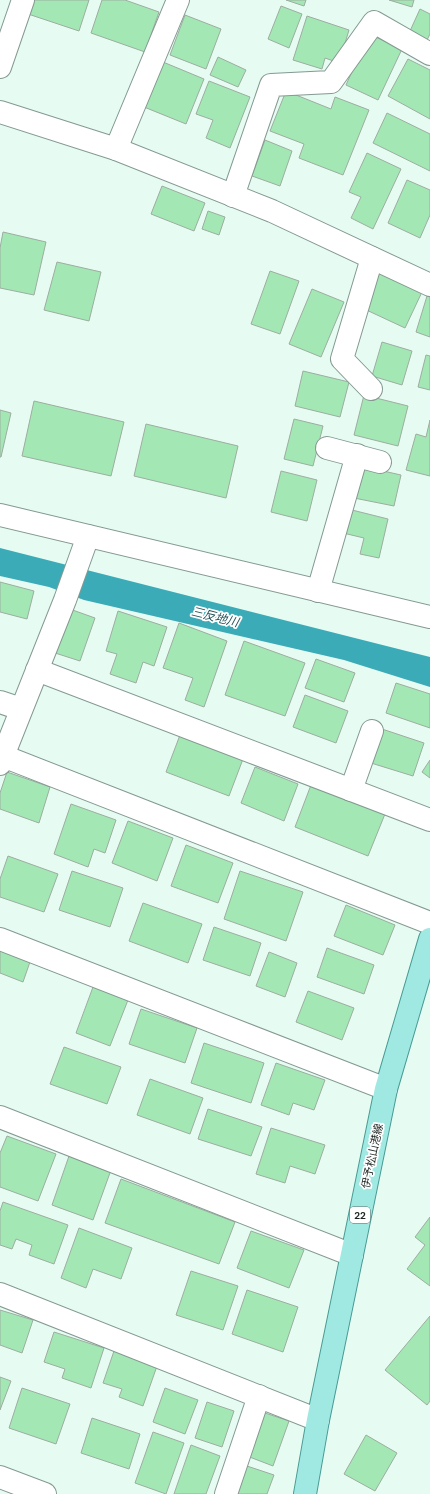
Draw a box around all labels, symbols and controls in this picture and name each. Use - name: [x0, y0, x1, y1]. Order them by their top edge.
- water label: 三反地川: [190, 603, 242, 631]
- street label: 伊予松山港線: [358, 1122, 386, 1190]
- road number: 22: [350, 1207, 370, 1223]

